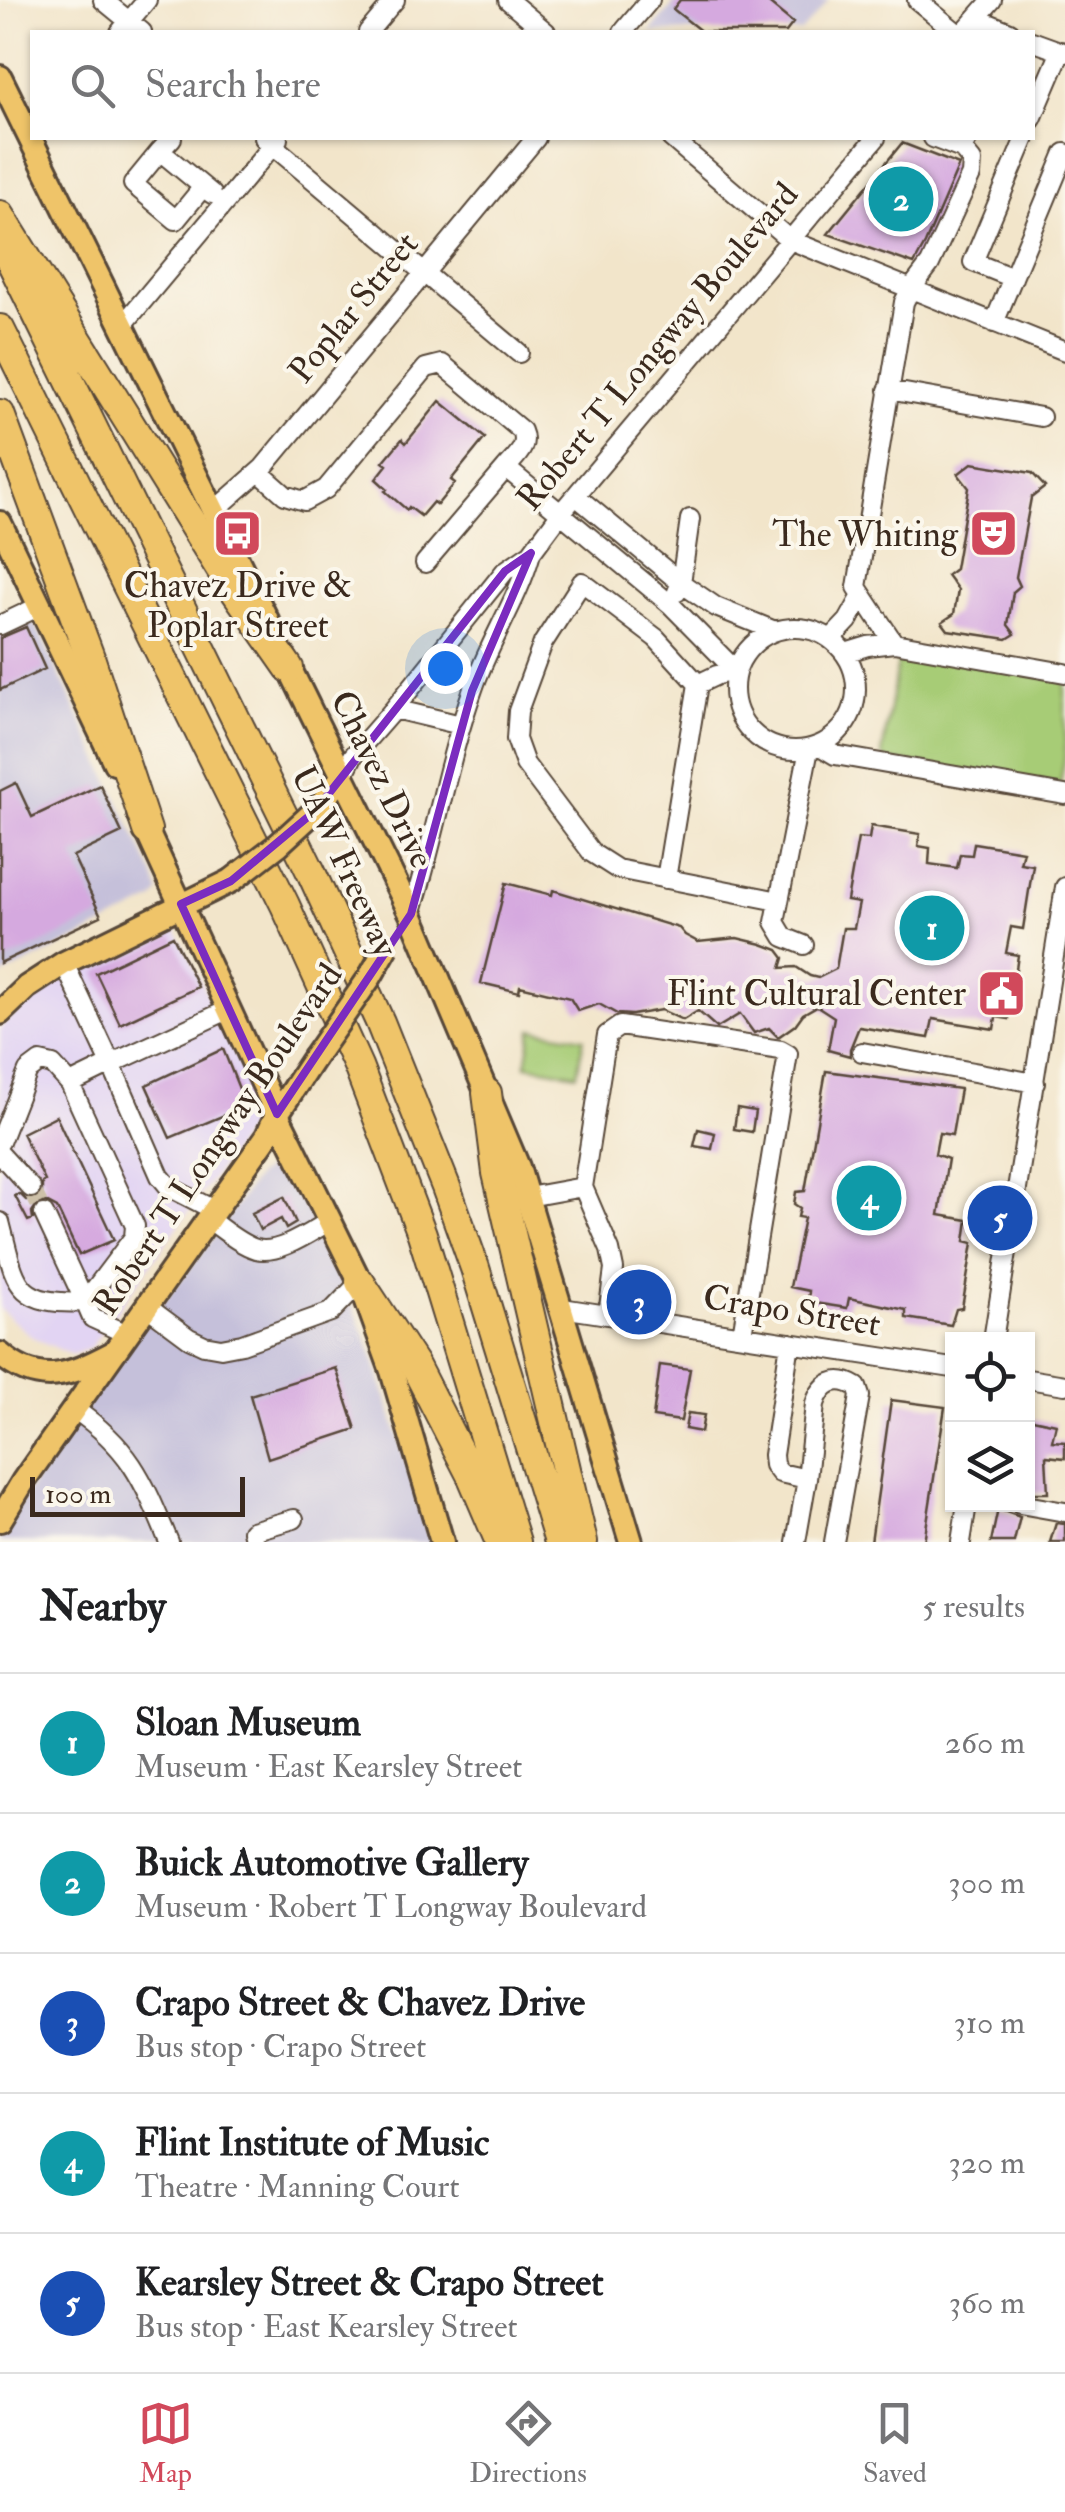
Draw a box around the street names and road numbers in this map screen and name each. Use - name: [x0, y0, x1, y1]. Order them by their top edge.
- street label: Robert T Longway Boulevard: [507, 173, 808, 520]
- street label: Poplar Street: [279, 223, 428, 392]
- street label: Chavez Drive: [320, 684, 444, 875]
- street label: UAW Freeway: [281, 759, 408, 964]
- street label: Robert T Longway Boulevard: [84, 955, 352, 1324]
- street label: Crapo Street: [700, 1275, 884, 1347]

